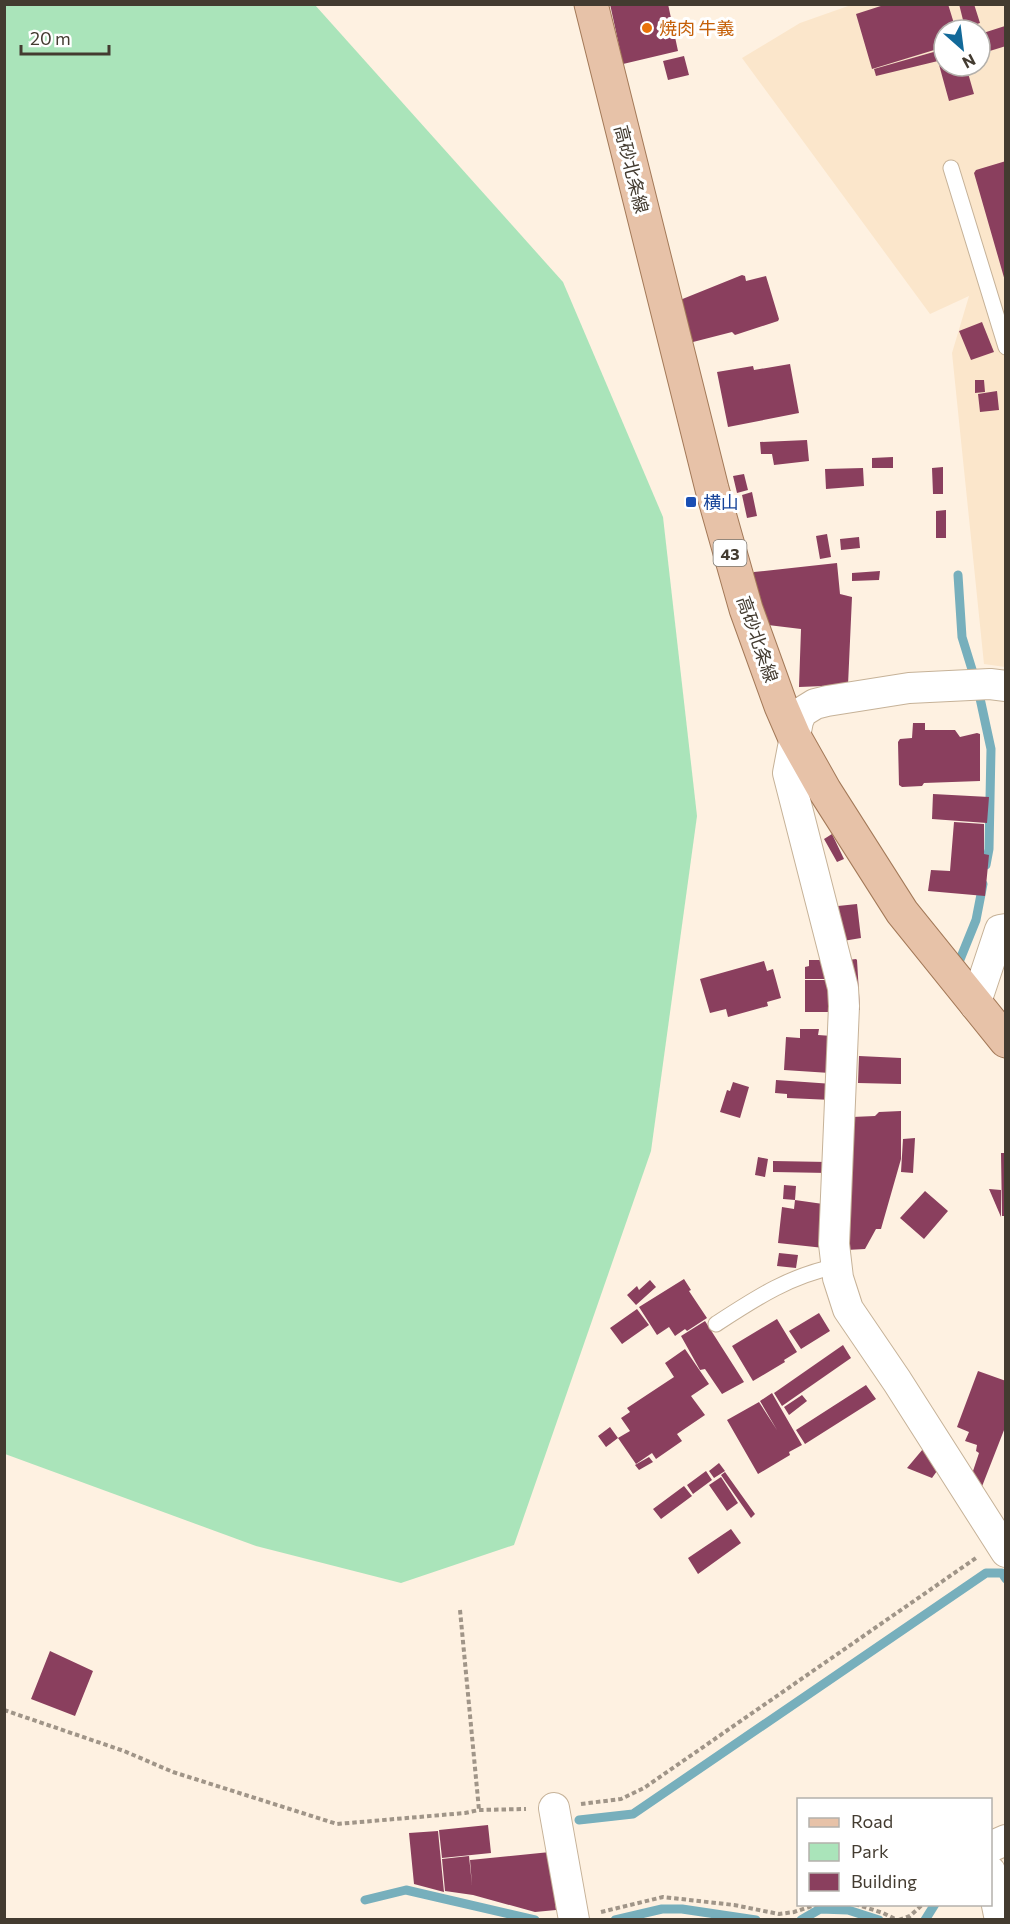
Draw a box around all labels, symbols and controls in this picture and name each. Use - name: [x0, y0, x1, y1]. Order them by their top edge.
- place label: 焼肉 牛義: [659, 17, 734, 39]
- scale bar: [21, 18, 110, 56]
- north arrow: [932, 18, 992, 78]
- marker: 焼肉 牛義: [640, 21, 654, 35]
- text: 20 m: [30, 27, 71, 49]
- text: N: [960, 50, 979, 73]
- street label: 高砂北条線: [610, 123, 654, 215]
- place label: 横山: [703, 491, 739, 513]
- marker: 横山: [684, 495, 698, 509]
- road number: 43: [714, 540, 746, 566]
- street label: 高砂北条線: [733, 593, 783, 685]
- legend: [797, 1798, 992, 1906]
- text: Road: [851, 1810, 893, 1832]
- text: Park: [851, 1840, 889, 1862]
- text: Building: [851, 1870, 917, 1892]

